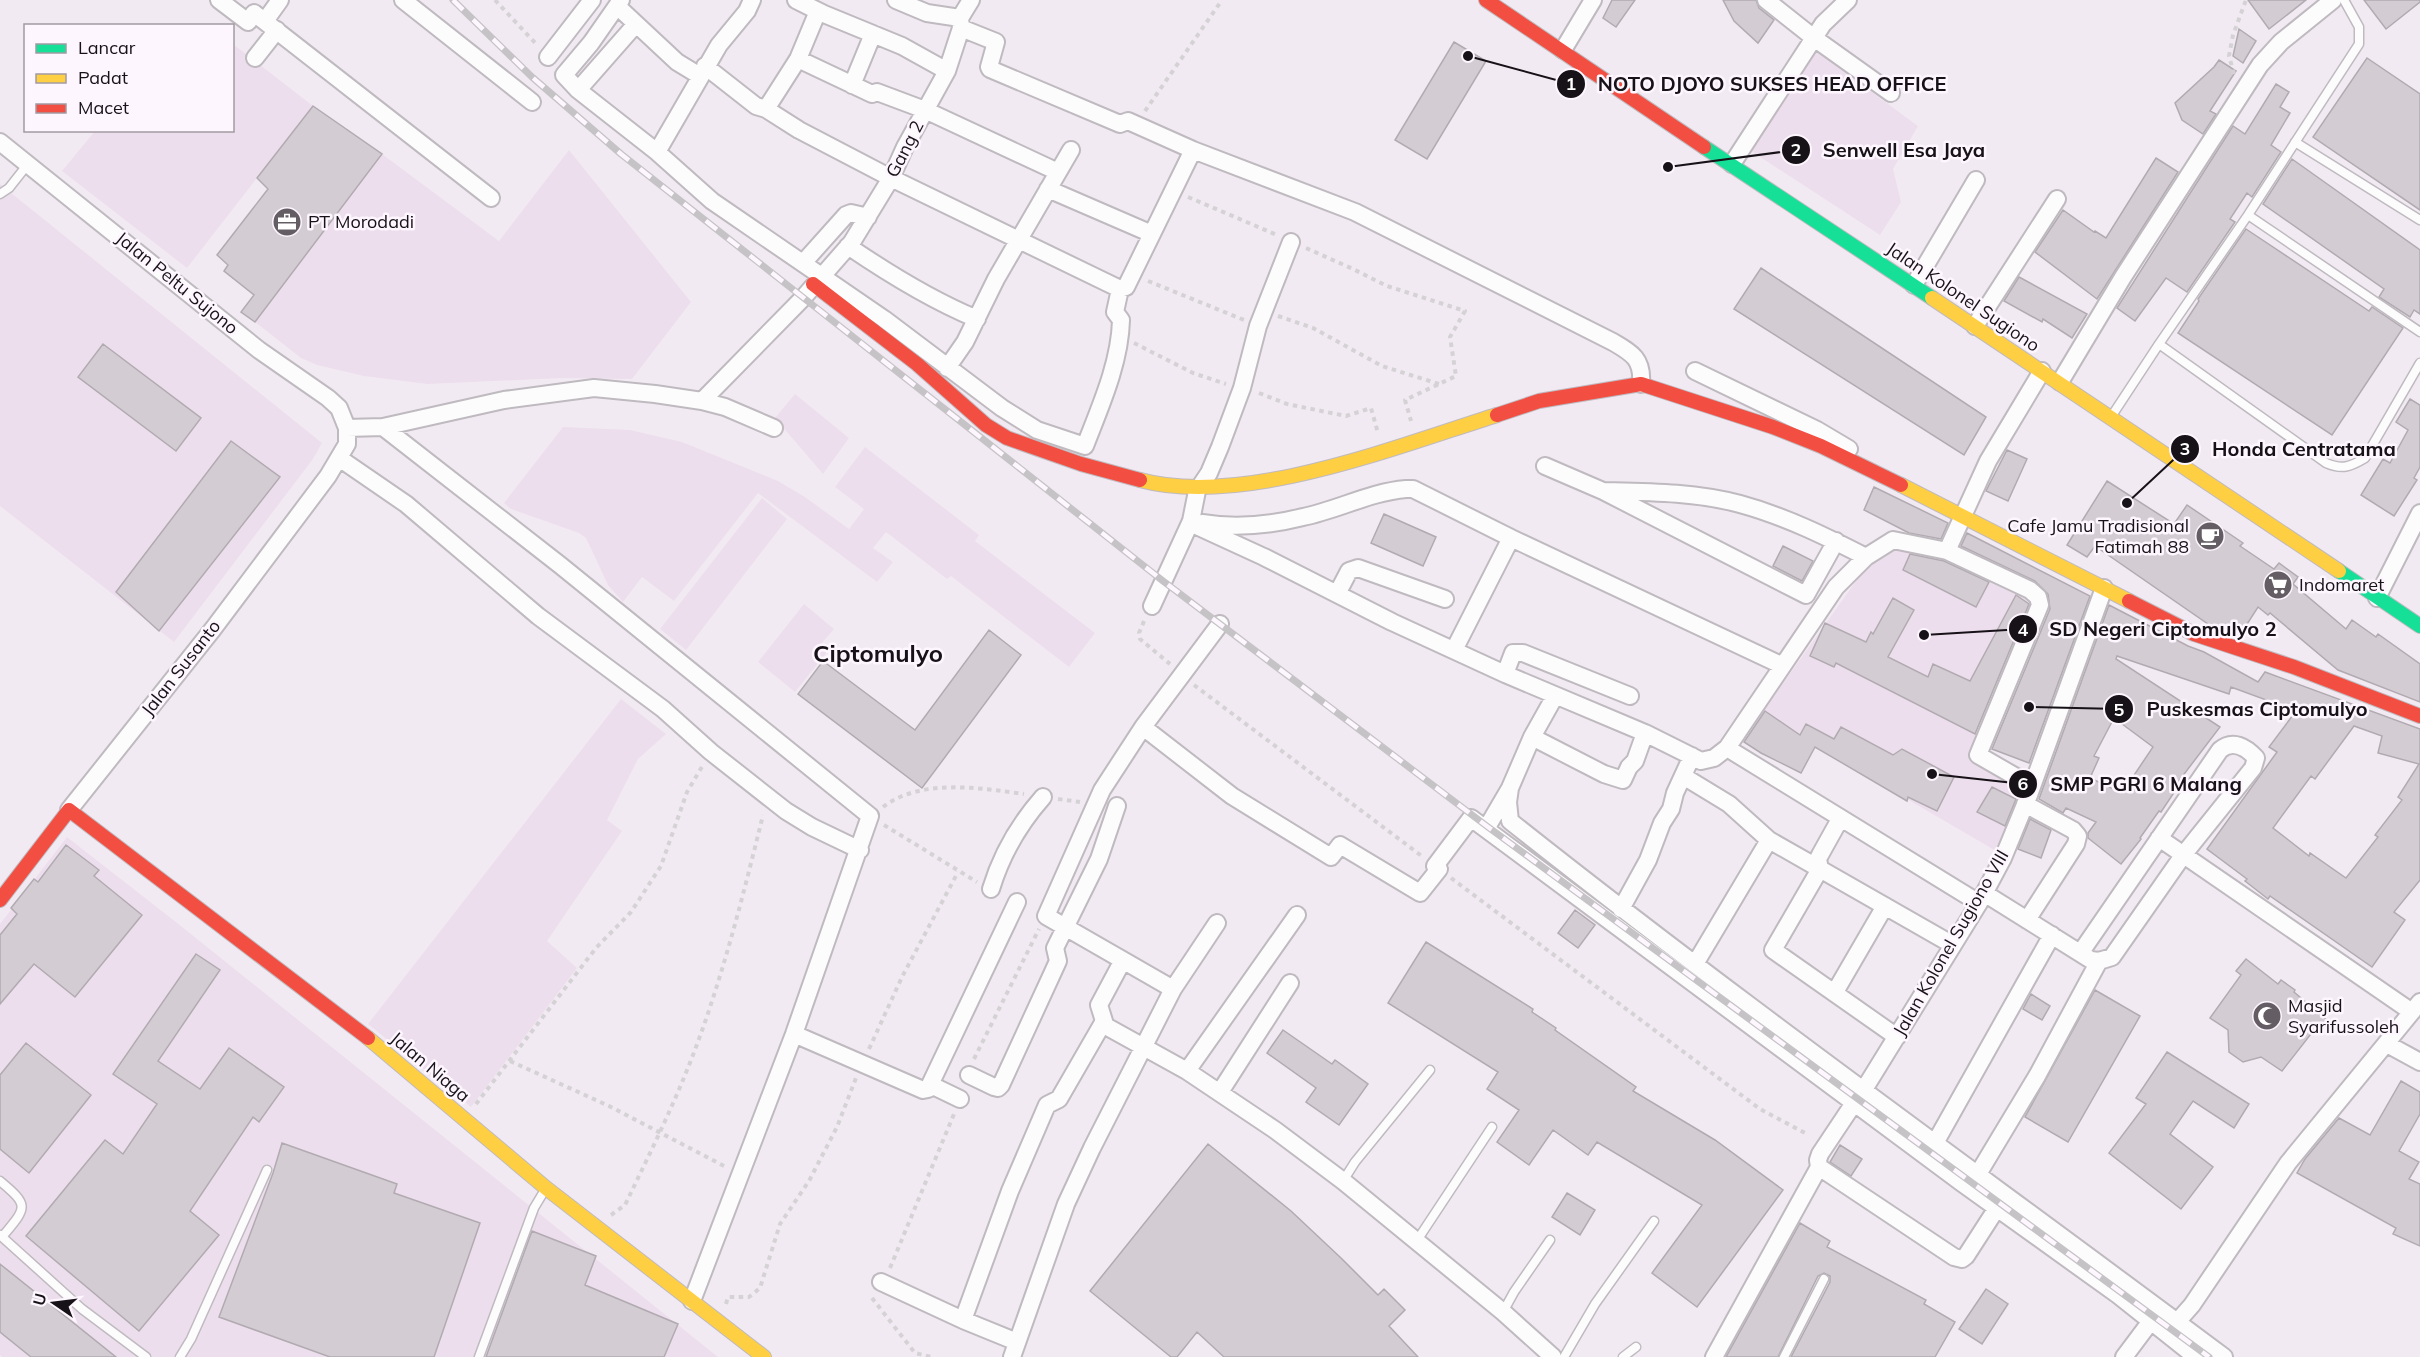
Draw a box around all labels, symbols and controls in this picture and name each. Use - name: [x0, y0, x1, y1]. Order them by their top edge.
- legend: [24, 24, 234, 132]
- text: Lancar: [78, 36, 136, 59]
- callout: NOTO DJOYO SUKSES HEAD OFFICE: [1556, 65, 1959, 103]
- text: Padat: [78, 66, 128, 89]
- text: NOTO DJOYO SUKSES HEAD OFFICE: [1598, 71, 1946, 96]
- text: 1: [1566, 72, 1576, 95]
- text: Macet: [78, 96, 129, 119]
- street label: Gang 2: [880, 116, 929, 181]
- callout: Senwell Esa Jaya: [1781, 131, 1997, 169]
- text: Senwell Esa Jaya: [1823, 137, 1985, 162]
- text: 2: [1791, 138, 1801, 161]
- office icon: PT Morodadi: [271, 206, 303, 238]
- place label: PT Morodadi: [308, 210, 414, 233]
- street label: Jalan Peltu Sujono: [111, 226, 243, 339]
- street label: Jalan Kolonel Sugiono: [1882, 237, 2044, 357]
- callout: Honda Centratama: [2170, 430, 2408, 468]
- text: Honda Centratama: [2212, 436, 2396, 461]
- text: 3: [2180, 437, 2190, 460]
- place label: Cafe Jamu Tradisional Fatimah 88: [2007, 514, 2189, 558]
- cafe icon: Cafe Jamu Tradisional Fatimah 88: [2194, 520, 2226, 552]
- supermarket icon: Indomaret: [2262, 569, 2294, 601]
- place label: Indomaret: [2299, 573, 2384, 596]
- callout: SD Negeri Ciptomulyo 2: [2008, 610, 2289, 648]
- street label: Jalan Susanto: [136, 615, 225, 720]
- text: SD Negeri Ciptomulyo 2: [2049, 616, 2277, 641]
- text: 4: [2018, 618, 2029, 641]
- district label: Ciptomulyo: [813, 638, 943, 668]
- callout: Puskesmas Ciptomulyo: [2104, 690, 2379, 728]
- text: Puskesmas Ciptomulyo: [2147, 696, 2368, 721]
- text: 5: [2114, 698, 2125, 721]
- callout: SMP PGRI 6 Malang: [2008, 765, 2254, 803]
- text: SMP PGRI 6 Malang: [2050, 771, 2242, 796]
- text: 6: [2018, 772, 2029, 795]
- street label: Jalan Kolonel Sugiono VIII: [1888, 845, 2013, 1040]
- place label: Masjid Syarifussoleh: [2288, 994, 2399, 1038]
- mosque icon: Masjid Syarifussoleh: [2251, 1000, 2283, 1032]
- street label: Jalan Niaga: [386, 1027, 475, 1107]
- north arrow: [24, 1273, 84, 1333]
- text: U: [28, 1291, 51, 1308]

